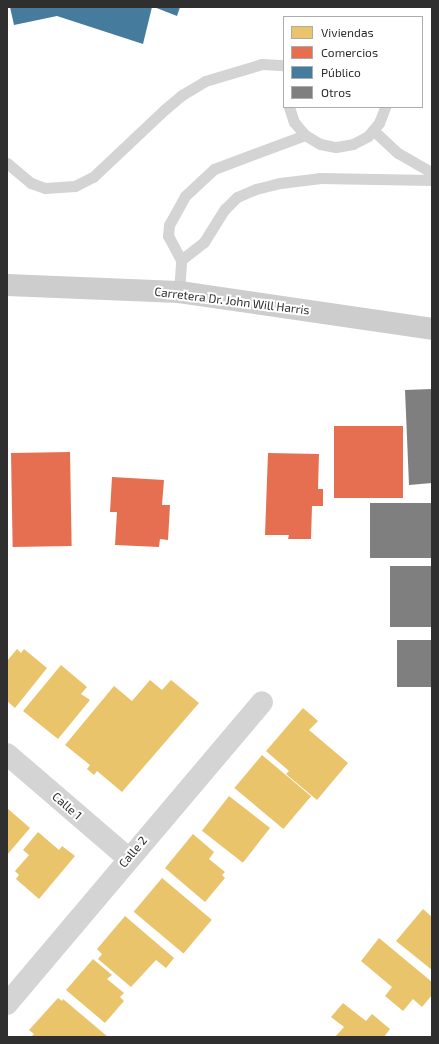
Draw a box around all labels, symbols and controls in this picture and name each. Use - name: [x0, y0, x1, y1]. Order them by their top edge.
- legend: [283, 16, 423, 108]
- text: Viviendas: [321, 25, 374, 39]
- text: Comercios: [321, 45, 378, 59]
- text: Público: [321, 65, 361, 79]
- text: Otros: [321, 85, 351, 99]
- street label: Carretera Dr. John Will Harris: [153, 284, 311, 318]
- street label: Calle 1: [49, 789, 85, 823]
- street label: Calle 2: [116, 833, 150, 871]

